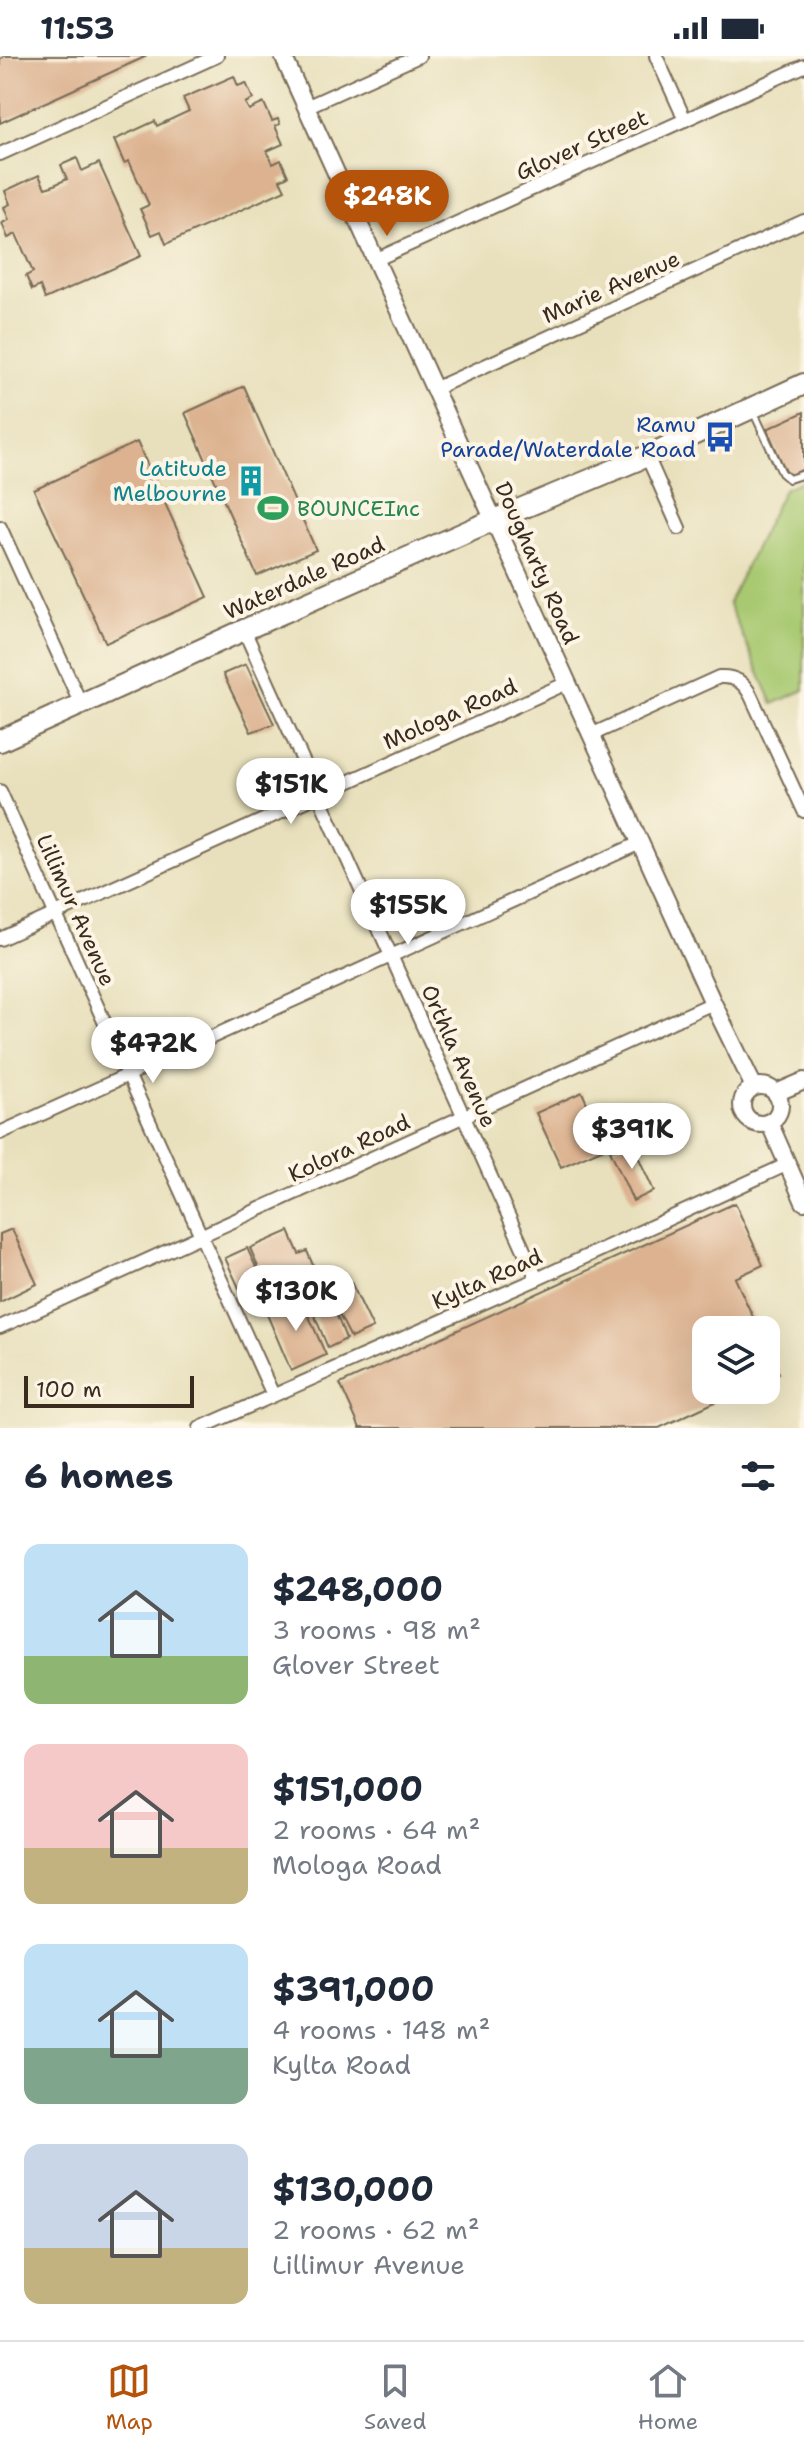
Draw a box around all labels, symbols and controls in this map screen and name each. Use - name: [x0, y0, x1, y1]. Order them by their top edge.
- text: 11:53: [40, 8, 114, 49]
- street label: Glover Street: [511, 103, 653, 187]
- pin: $248K: [331, 170, 443, 238]
- text: $248K: [343, 178, 431, 213]
- street label: Marie Avenue: [538, 244, 684, 330]
- place label: Ramu Parade/Waterdale Road: [440, 410, 696, 464]
- bus stop icon: Ramu Parade/Waterdale Road: [703, 420, 737, 454]
- place label: Latitude Melbourne: [113, 454, 227, 508]
- building icon: Latitude Melbourne: [234, 464, 268, 498]
- street label: Dougharty Road: [488, 477, 586, 649]
- sports icon: BOUNCEInc: [256, 491, 290, 525]
- place label: BOUNCEInc: [297, 494, 420, 523]
- street label: Waterdale Road: [219, 529, 389, 626]
- street label: Mologa Road: [378, 672, 522, 756]
- pin: $151K: [235, 758, 347, 826]
- text: $151K: [254, 766, 328, 801]
- street label: Lillimur Avenue: [30, 829, 122, 991]
- pin: $155K: [352, 879, 464, 947]
- text: $155K: [369, 887, 447, 922]
- street label: Orthla Avenue: [415, 980, 503, 1132]
- pin: $472K: [97, 1017, 209, 1085]
- text: $472K: [109, 1025, 197, 1060]
- pin: $391K: [576, 1103, 688, 1171]
- street label: Kolora Road: [283, 1107, 415, 1189]
- text: $391K: [591, 1111, 673, 1146]
- street label: Kylta Road: [427, 1242, 547, 1316]
- pin: $130K: [240, 1265, 352, 1333]
- text: $130K: [255, 1273, 337, 1308]
- map controls: [692, 1316, 780, 1404]
- button: layers: [692, 1316, 780, 1404]
- scale bar: [24, 1372, 194, 1408]
- text: 100 m: [36, 1375, 102, 1404]
- text: 6 homes: [24, 1453, 173, 1499]
- icon: filters: [736, 1454, 780, 1498]
- text: $248,000: [272, 1566, 443, 1612]
- icon: home: [88, 1576, 184, 1672]
- text: 3 rooms · 98 m²: [272, 1612, 481, 1647]
- text: Glover Street: [272, 1647, 440, 1682]
- text: $151,000: [272, 1766, 423, 1812]
- icon: home: [88, 1776, 184, 1872]
- text: 2 rooms · 64 m²: [272, 1812, 480, 1847]
- text: Mologa Road: [272, 1847, 442, 1882]
- text: $391,000: [272, 1966, 435, 2012]
- icon: home: [88, 1976, 184, 2072]
- text: 4 rooms · 148 m²: [272, 2012, 490, 2047]
- text: Kylta Road: [272, 2047, 411, 2082]
- text: $130,000: [272, 2166, 434, 2212]
- icon: home: [88, 2176, 184, 2272]
- text: 2 rooms · 62 m²: [272, 2212, 480, 2247]
- text: Lillimur Avenue: [272, 2247, 465, 2282]
- tab: Map: [106, 2359, 153, 2436]
- tab: Saved: [364, 2359, 427, 2436]
- tab: Home: [638, 2359, 698, 2436]

